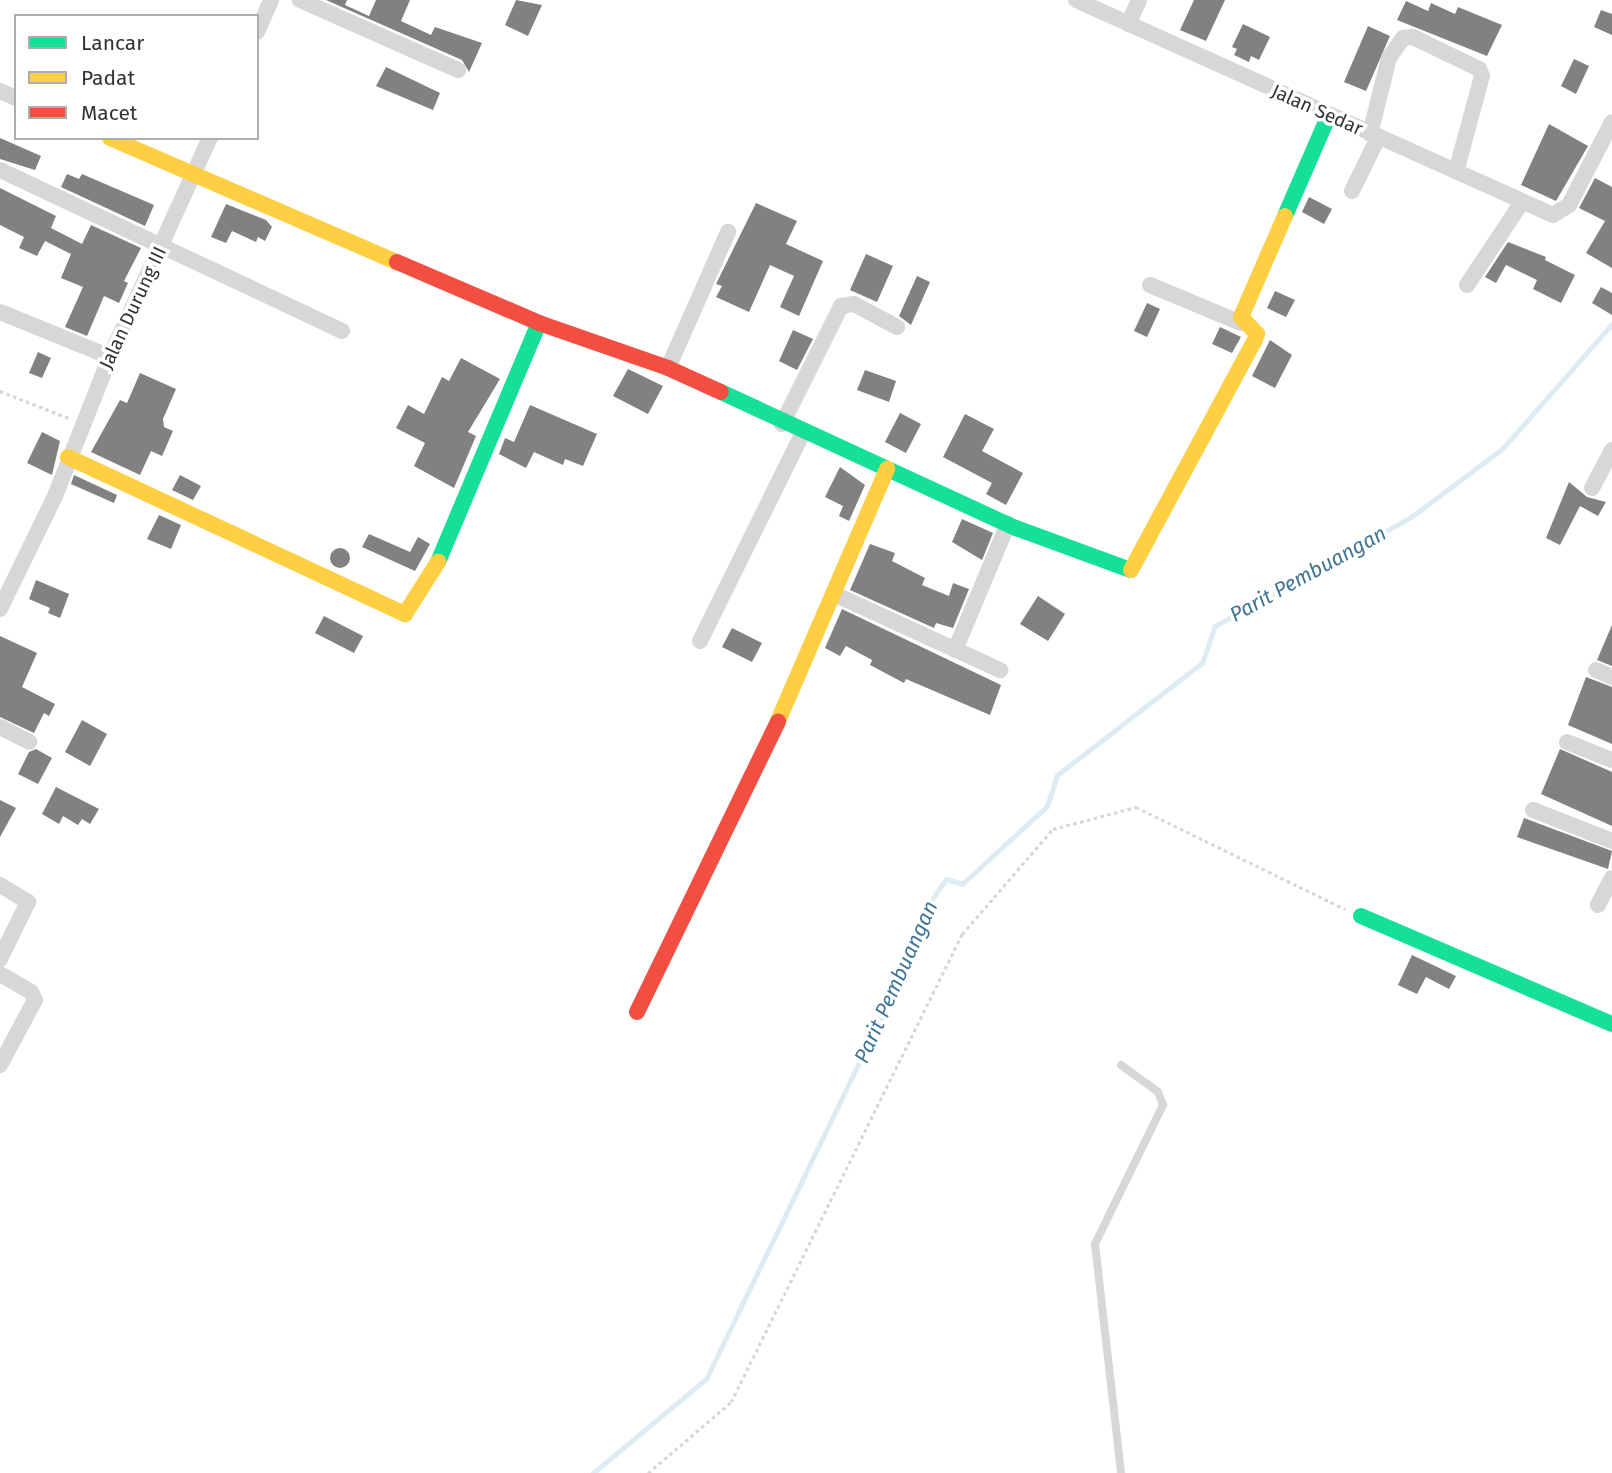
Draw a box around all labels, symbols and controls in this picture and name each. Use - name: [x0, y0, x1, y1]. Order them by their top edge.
- legend: [14, 14, 259, 140]
- text: Lancar: [81, 30, 144, 56]
- text: Padat: [81, 65, 135, 91]
- street label: Jalan Sedar: [1268, 80, 1366, 140]
- text: Macet: [81, 100, 137, 126]
- street label: Jalan Durung III: [95, 243, 171, 373]
- water label: Parit Pembuangan: [1225, 521, 1391, 627]
- water label: Parit Pembuangan: [849, 897, 943, 1067]

